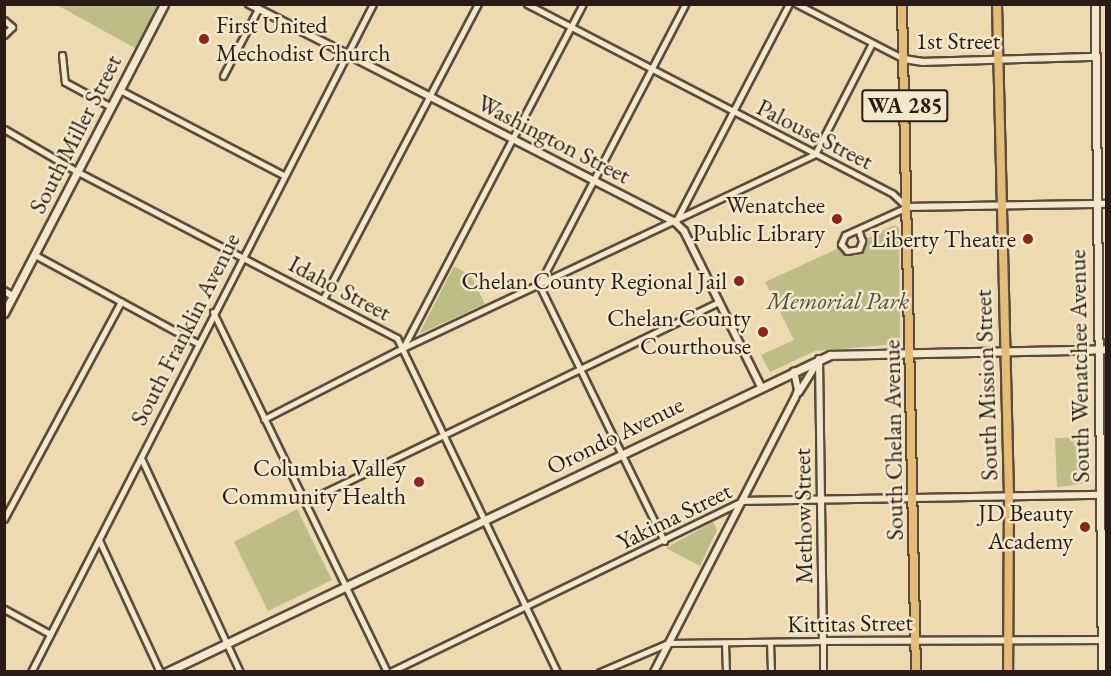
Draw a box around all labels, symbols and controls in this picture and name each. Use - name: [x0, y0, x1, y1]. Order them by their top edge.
- place label: First United Mechodist Church: [216, 11, 391, 67]
- street label: 1st Street: [916, 27, 1000, 55]
- marker: First United Mechodist Church: [197, 32, 211, 46]
- street label: South Miller Street: [23, 50, 127, 218]
- road number: WA 285: [860, 87, 950, 125]
- street label: Washington Street: [473, 88, 635, 190]
- street label: Palouse Street: [752, 92, 878, 176]
- place label: Wenatchee Public Library: [693, 191, 825, 247]
- marker: Wenatchee Public Library: [830, 212, 844, 226]
- place label: Liberty Theatre: [871, 225, 1016, 253]
- street label: South Franklin Avenue: [124, 228, 246, 430]
- marker: Liberty Theatre: [1021, 232, 1035, 246]
- street label: Idaho Street: [284, 249, 396, 327]
- street label: South Wenatchee Avenue: [1063, 249, 1095, 483]
- place label: Chelan County Regional Jail: [461, 267, 727, 295]
- marker: Chelan County Regional Jail: [732, 274, 746, 288]
- park label: Memorial Park: [767, 287, 909, 315]
- street label: South Mission Street: [968, 289, 1004, 481]
- place label: Chelan County Courthouse: [607, 304, 751, 360]
- marker: Chelan County Courthouse: [756, 325, 770, 339]
- street label: South Chelan Avenue: [877, 339, 909, 541]
- street label: Orondo Avenue: [542, 389, 688, 481]
- street label: Methow Street: [787, 448, 819, 584]
- place label: Columbia Valley Community Health: [222, 454, 406, 510]
- marker: Columbia Valley Community Health: [410, 473, 428, 491]
- street label: Yakima Street: [612, 476, 736, 556]
- place label: JD Beauty Academy: [978, 499, 1073, 555]
- marker: JD Beauty Academy: [1078, 520, 1092, 534]
- street label: Kittitas Street: [787, 608, 913, 638]

